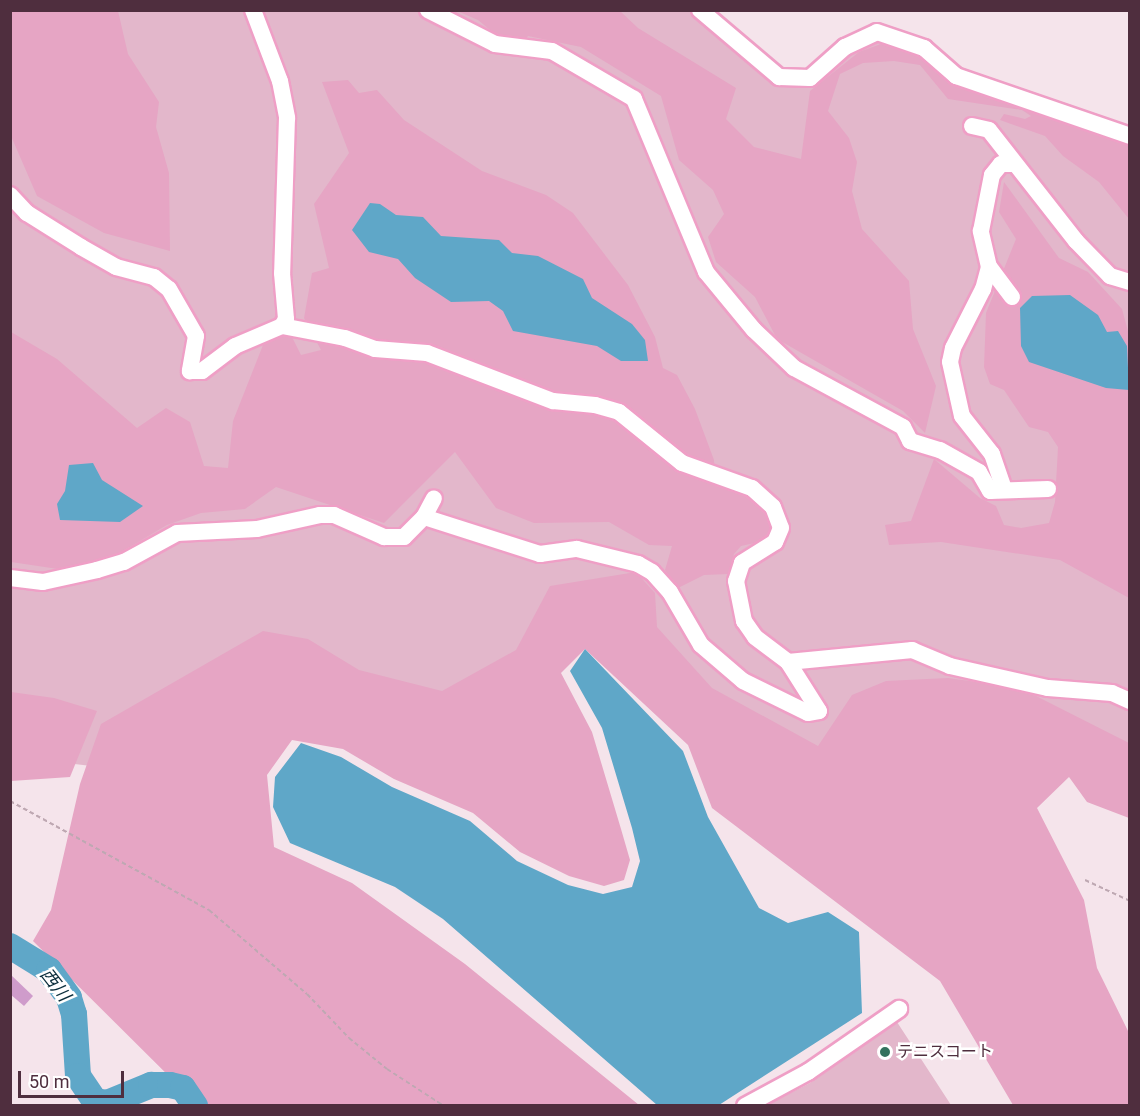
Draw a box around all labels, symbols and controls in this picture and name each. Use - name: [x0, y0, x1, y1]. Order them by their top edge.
- water label: 西川: [35, 964, 75, 1006]
- place label: テニスコート: [897, 1042, 993, 1062]
- marker: テニスコート: [878, 1045, 892, 1059]
- scale bar: [21, 1059, 128, 1097]
- text: 50 m: [29, 1071, 69, 1092]

